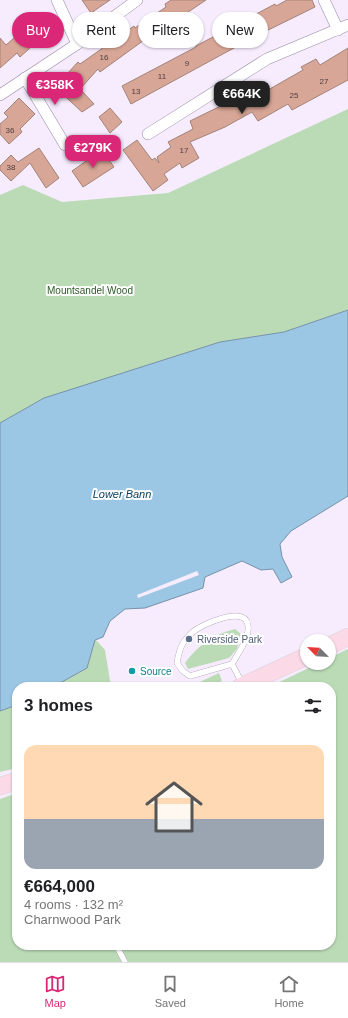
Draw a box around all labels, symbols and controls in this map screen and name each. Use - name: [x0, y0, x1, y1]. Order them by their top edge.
- chip: Buy: [12, 12, 64, 48]
- chip: Rent: [72, 12, 130, 48]
- chip: Filters: [138, 12, 204, 48]
- chip: New: [212, 12, 268, 48]
- house number: 16: [100, 53, 109, 62]
- house number: 9: [185, 59, 190, 68]
- pin: €358K: [27, 72, 83, 106]
- house number: 11: [158, 72, 167, 81]
- text: €358K: [36, 77, 74, 92]
- house number: 27: [320, 77, 329, 86]
- pin: €664K: [214, 81, 270, 115]
- text: €664K: [223, 86, 261, 101]
- house number: 13: [132, 87, 141, 96]
- house number: 25: [290, 91, 299, 100]
- house number: 36: [6, 126, 15, 135]
- pin: €279K: [65, 135, 121, 169]
- text: €279K: [74, 140, 112, 155]
- house number: 17: [180, 146, 189, 155]
- house number: 38: [7, 163, 16, 172]
- park label: Mountsandel Wood: [47, 285, 133, 296]
- water label: Lower Bann: [93, 488, 151, 500]
- marker: Riverside Park: [184, 634, 194, 644]
- place label: Riverside Park: [197, 634, 263, 645]
- north arrow: [300, 634, 336, 670]
- map controls: [300, 634, 336, 670]
- marker: Source: [127, 666, 137, 676]
- place label: Source: [140, 666, 172, 677]
- icon: filters: [302, 695, 324, 717]
- text: 3 homes: [24, 696, 93, 715]
- icon: home: [138, 771, 210, 843]
- text: €664,000: [24, 877, 95, 896]
- text: 4 rooms · 132 m²: [24, 897, 123, 912]
- text: Charnwood Park: [24, 912, 121, 927]
- tab: Map: [44, 973, 66, 1009]
- tab: Saved: [155, 973, 186, 1009]
- tab: Home: [274, 973, 304, 1009]

